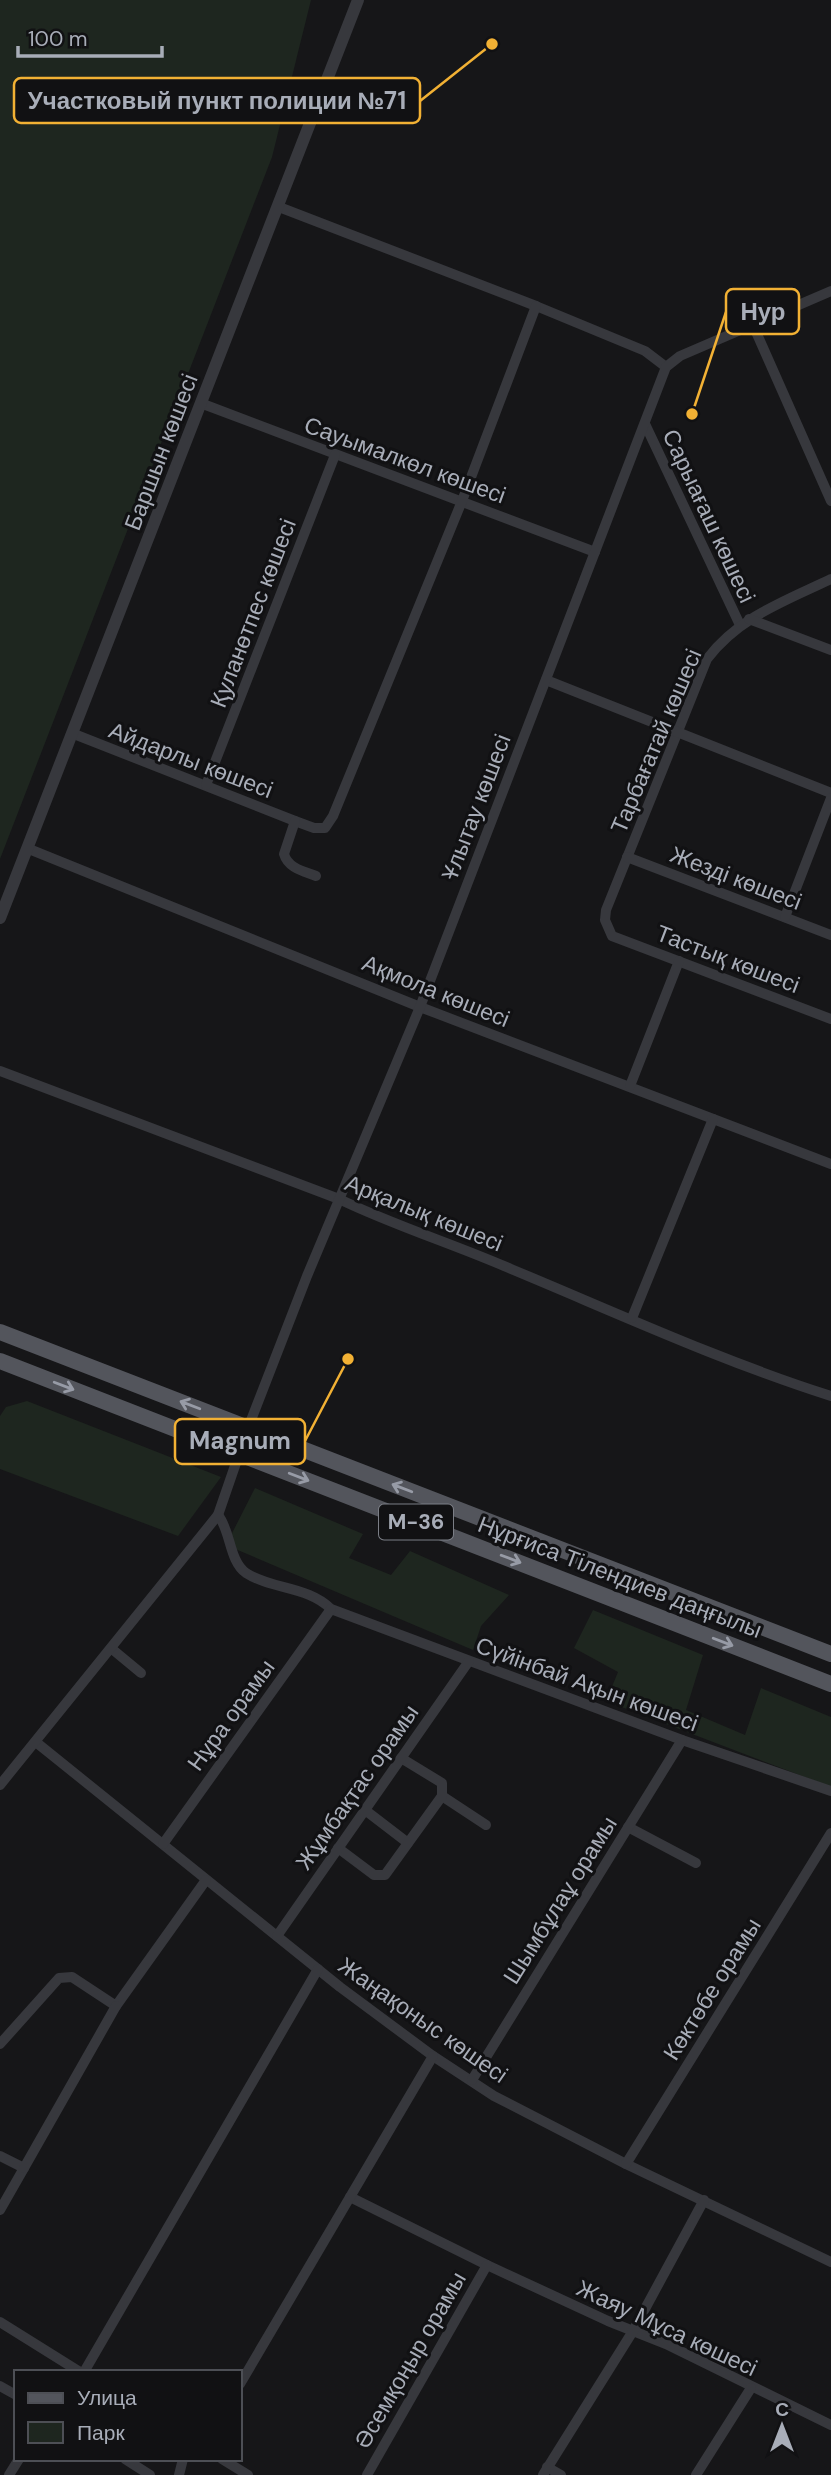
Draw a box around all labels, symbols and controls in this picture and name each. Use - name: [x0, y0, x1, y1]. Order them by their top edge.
- scale bar: [18, 14, 161, 58]
- text: 100 m: [28, 25, 88, 53]
- callout: Участковый пункт полиции №71: [14, 78, 420, 123]
- text: Участковый пункт полиции №71: [28, 85, 406, 116]
- callout: Нур: [726, 289, 799, 334]
- text: Нур: [740, 296, 786, 327]
- street label: Баршын көшесі: [117, 370, 205, 534]
- street label: Сауымалкөл көшесі: [300, 410, 510, 510]
- street label: Сарыағаш көшесі: [656, 424, 762, 608]
- street label: Қуланөтпес көшесі: [203, 514, 303, 712]
- street label: Тарбағатай көшесі: [604, 644, 708, 838]
- street label: Айдарлы көшесі: [105, 715, 277, 805]
- street label: Ұлытау көшесі: [434, 730, 518, 884]
- street label: Жезді көшесі: [666, 839, 806, 917]
- street label: Тастық көшесі: [652, 918, 804, 1000]
- street label: Ақмола көшесі: [358, 948, 514, 1034]
- street label: Арқалық көшесі: [341, 1168, 507, 1258]
- one-way arrow: [52, 1381, 74, 1393]
- one-way arrow: [179, 1398, 201, 1411]
- callout: Magnum: [175, 1419, 305, 1464]
- text: Magnum: [189, 1425, 291, 1456]
- one-way arrow: [287, 1471, 309, 1484]
- one-way arrow: [392, 1480, 413, 1493]
- road number: M-36: [379, 1504, 453, 1540]
- street label: Нұрғиса Тілендиев даңғылы: [474, 1509, 766, 1645]
- one-way arrow: [499, 1554, 521, 1567]
- street label: Сүйінбай Ақын көшесі: [472, 1630, 702, 1738]
- one-way arrow: [711, 1636, 733, 1649]
- street label: Нұра орамы: [181, 1653, 281, 1777]
- street label: Жұмбақтас орамы: [289, 1698, 425, 1876]
- street label: Шымбұлаұ орамы: [496, 1810, 624, 1990]
- street label: Көктөбе орамы: [656, 1912, 768, 2066]
- street label: Жаңақоныс көшесі: [332, 1950, 514, 2090]
- street label: Әсемқоңыр орамы: [347, 2266, 473, 2454]
- street label: Жаяу Мұса көшесі: [572, 2273, 762, 2383]
- legend: [14, 2370, 242, 2461]
- text: Улица: [77, 2384, 137, 2412]
- north arrow: [747, 2391, 817, 2461]
- text: С: [775, 2397, 789, 2422]
- text: Парк: [77, 2419, 125, 2447]

